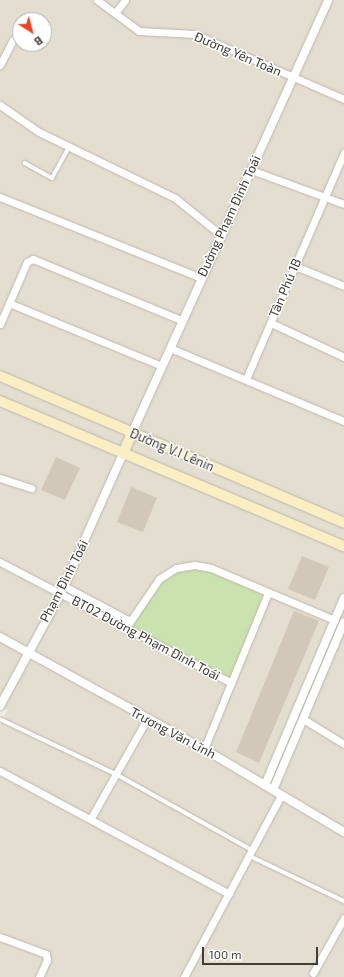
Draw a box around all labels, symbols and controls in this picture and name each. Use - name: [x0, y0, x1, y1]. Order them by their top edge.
- north arrow: [12, 12, 52, 52]
- street label: Đường Yên Toàn: [192, 28, 284, 80]
- text: B: [32, 34, 45, 49]
- street label: Đường Phạm Đình Toái: [194, 153, 264, 279]
- street label: Tân Phú 1B: [266, 256, 304, 320]
- street label: Đường V.I Lênin: [127, 425, 217, 475]
- street label: Phạm Đình Toái: [37, 537, 91, 625]
- street label: BT02 Đường Phạm Đình Toái: [69, 592, 223, 684]
- street label: Trương Văn Lĩnh: [128, 704, 218, 762]
- scale bar: [204, 939, 320, 965]
- text: 100 m: [209, 947, 241, 961]

